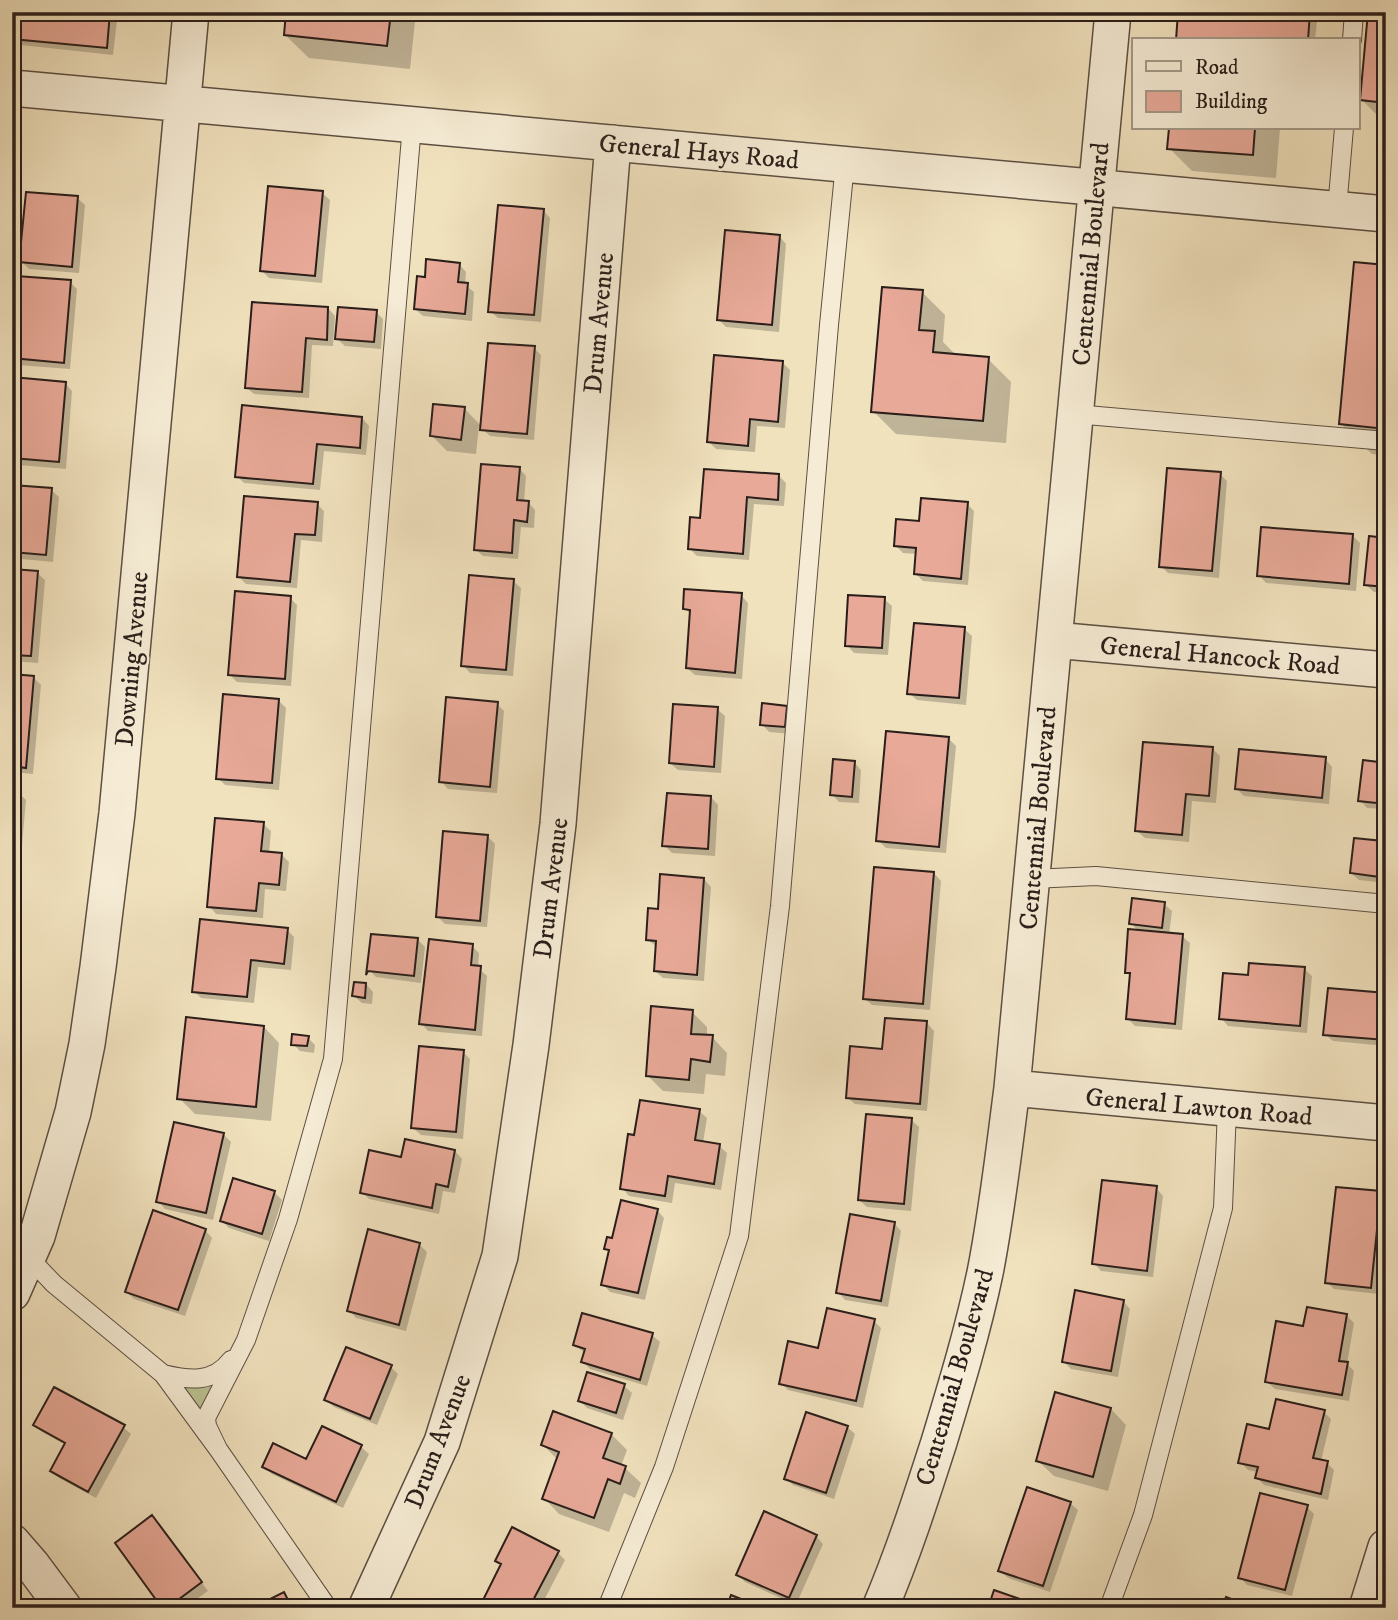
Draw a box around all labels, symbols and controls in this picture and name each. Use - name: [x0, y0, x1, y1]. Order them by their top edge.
- legend: [1132, 38, 1360, 130]
- text: Road: [1195, 55, 1239, 81]
- text: Building: [1195, 89, 1268, 115]
- street label: General Hays Road: [598, 127, 800, 178]
- street label: Centennial Boulevard: [1065, 141, 1118, 367]
- street label: Drum Avenue: [577, 251, 622, 395]
- street label: Downing Avenue: [108, 570, 157, 748]
- street label: General Hancock Road: [1098, 630, 1341, 683]
- street label: Centennial Boulevard: [1012, 705, 1065, 931]
- street label: Drum Avenue: [526, 816, 576, 961]
- street label: General Lawton Road: [1084, 1081, 1314, 1134]
- street label: Centennial Boulevard: [909, 1265, 1002, 1490]
- street label: Drum Avenue: [398, 1369, 479, 1514]

